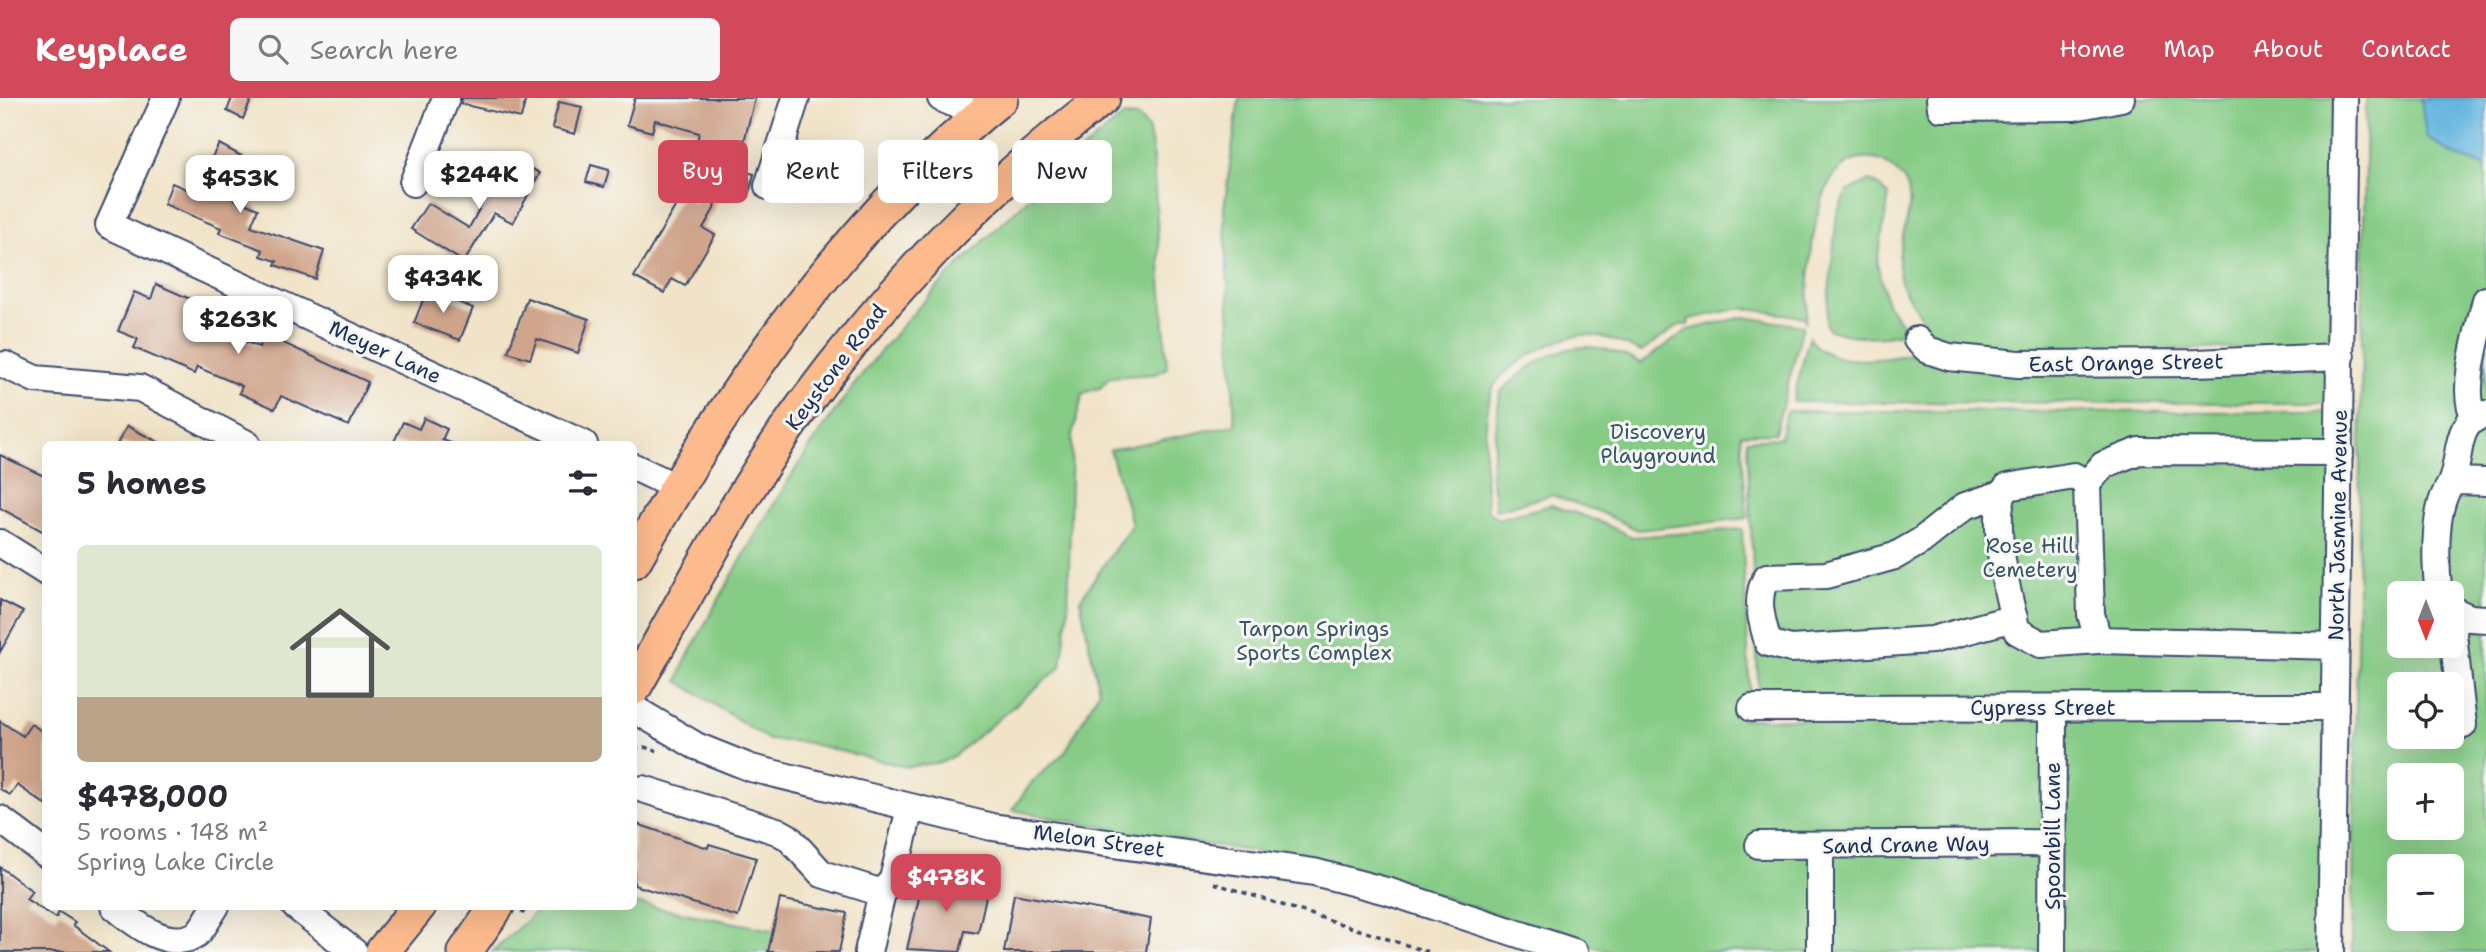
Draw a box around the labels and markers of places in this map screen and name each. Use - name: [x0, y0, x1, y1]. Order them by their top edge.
- pin: $244K: [430, 152, 528, 211]
- pin: $453K: [191, 156, 289, 215]
- pin: $434K: [394, 256, 492, 315]
- pin: $263K: [189, 296, 287, 356]
- pin: $478K: [897, 854, 995, 914]

